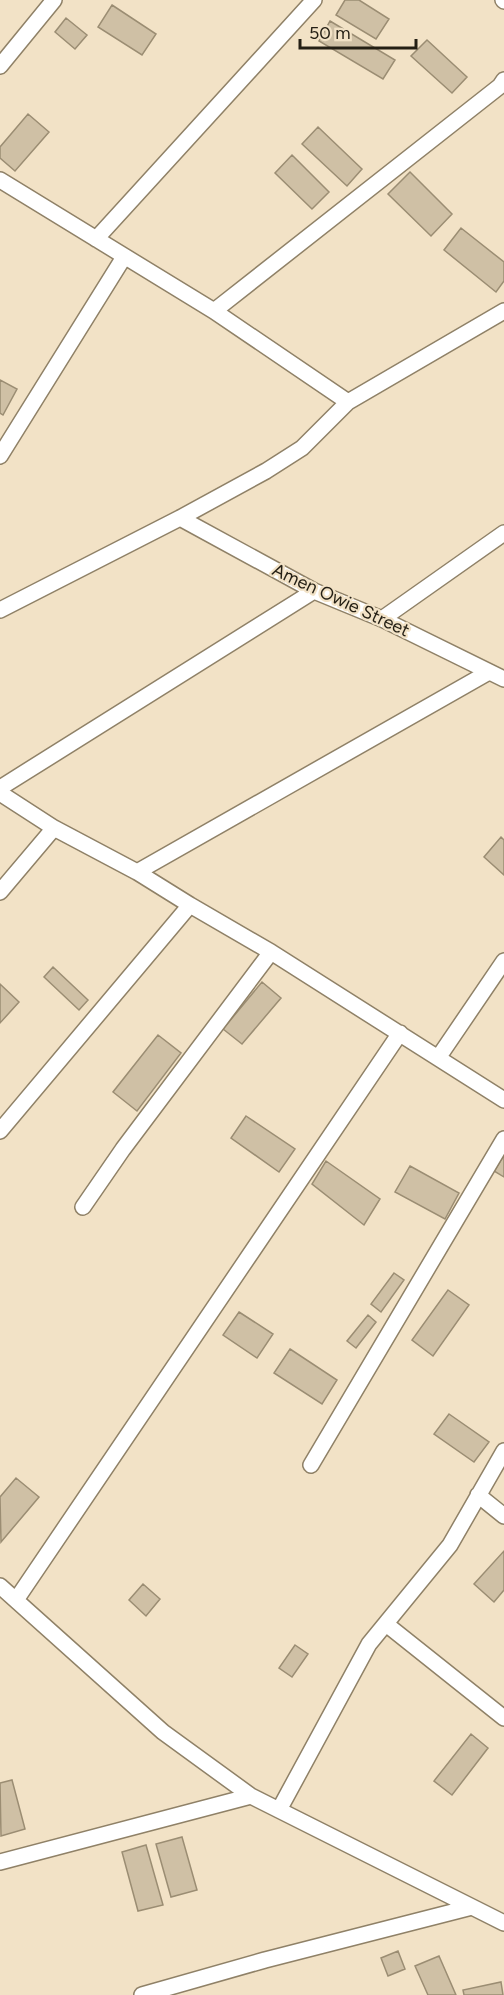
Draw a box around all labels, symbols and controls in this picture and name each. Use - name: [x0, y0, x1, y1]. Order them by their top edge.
- scale bar: [300, 12, 416, 50]
- text: 50 m: [309, 22, 351, 44]
- street label: Amen Owie Street: [269, 559, 413, 641]

